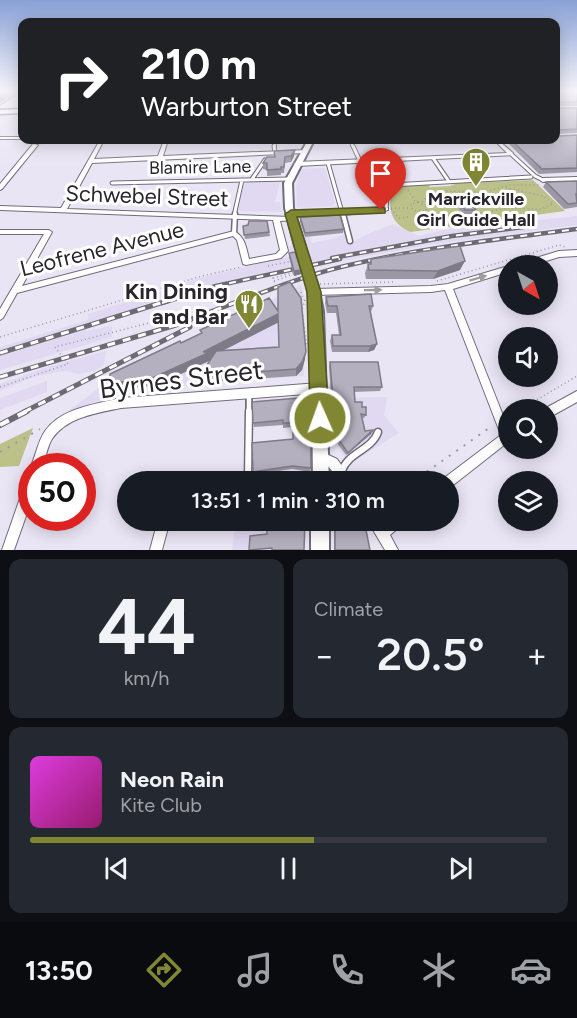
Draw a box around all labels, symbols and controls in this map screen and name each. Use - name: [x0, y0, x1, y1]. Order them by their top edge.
- text: 210 m: [141, 39, 257, 90]
- icon: right: [42, 42, 120, 120]
- text: Warburton Street: [141, 90, 352, 123]
- building icon: Marrickville Girl Guide Hall: [460, 146, 492, 188]
- pin: [355, 148, 406, 210]
- street label: Blamire Lane: [149, 155, 252, 179]
- icon: arrive: [364, 157, 397, 190]
- street label: Schwebel Street: [65, 180, 229, 212]
- place label: Marrickville Girl Guide Hall: [417, 188, 535, 231]
- street label: Leofrene Avenue: [17, 216, 187, 282]
- north arrow: [498, 255, 558, 315]
- map controls: [498, 255, 558, 531]
- one-way arrow: [469, 273, 487, 282]
- place label: Kin Dining and Bar: [125, 278, 229, 330]
- one-way arrow: [363, 286, 382, 295]
- restaurant icon: Kin Dining and Bar: [233, 288, 265, 330]
- button: sound: [498, 327, 558, 387]
- street label: Byrnes Street: [97, 353, 265, 405]
- position arrow: [288, 386, 352, 450]
- button: search: [498, 399, 558, 459]
- speed limit sign: 50: [18, 453, 96, 531]
- button: layers: [498, 471, 558, 531]
- text: 13:51 · 1 min · 310 m: [191, 487, 385, 514]
- text: 44: [97, 580, 196, 674]
- text: Climate: [314, 597, 383, 621]
- text: 20.5°: [376, 627, 485, 681]
- text: −: [314, 636, 335, 675]
- text: +: [526, 636, 547, 675]
- text: km/h: [124, 666, 169, 690]
- text: Neon Rain: [120, 766, 224, 793]
- text: Kite Club: [120, 793, 202, 817]
- icon: previous: [100, 852, 133, 885]
- icon: pause: [272, 852, 305, 885]
- icon: next: [444, 852, 477, 885]
- icon: directions: [143, 949, 185, 991]
- icon: music: [234, 949, 276, 991]
- icon: phone: [326, 949, 368, 991]
- icon: climate: [418, 949, 460, 991]
- icon: car: [510, 949, 552, 991]
- text: 13:50: [25, 954, 93, 987]

